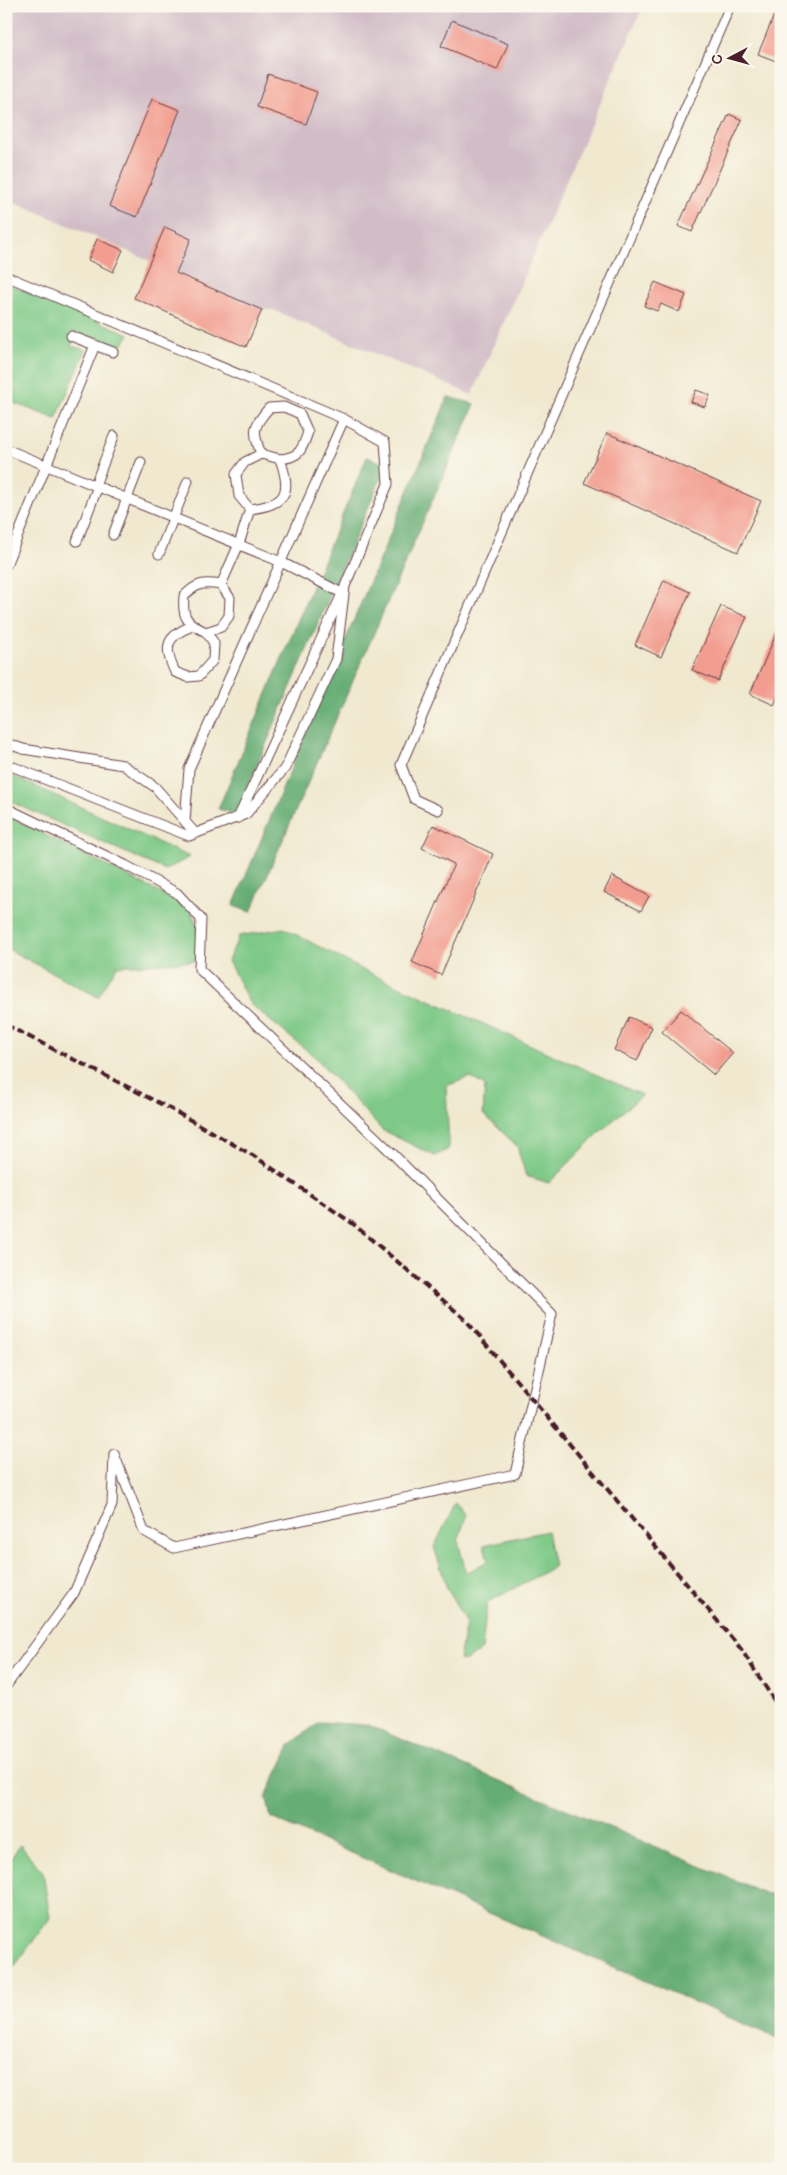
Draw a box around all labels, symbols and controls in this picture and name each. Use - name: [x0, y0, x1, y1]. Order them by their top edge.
- north arrow: [704, 32, 754, 82]
- text: С: [709, 53, 727, 65]

